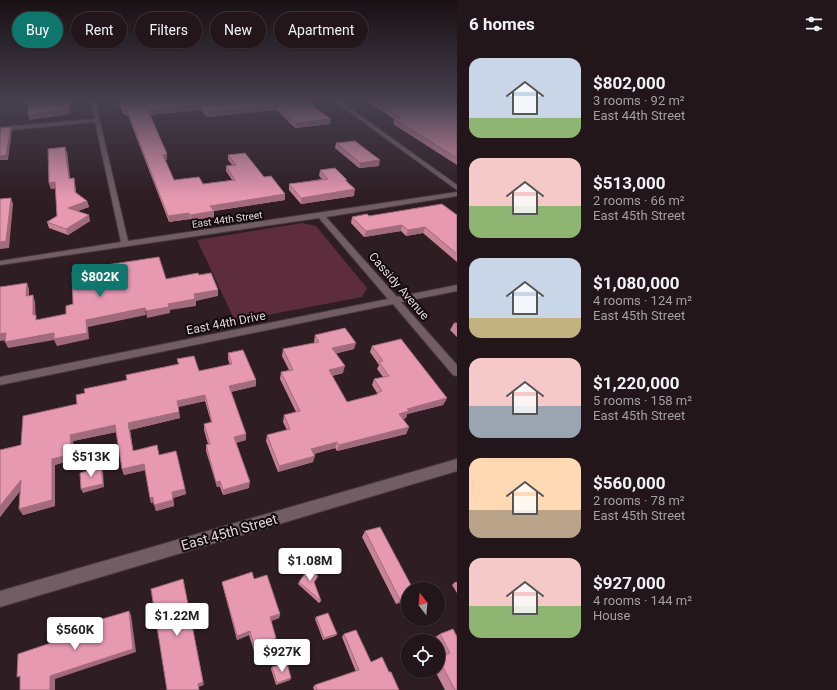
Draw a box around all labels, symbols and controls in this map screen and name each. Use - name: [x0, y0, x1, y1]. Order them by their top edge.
- chip: Buy: [12, 12, 63, 48]
- chip: Rent: [71, 12, 127, 48]
- chip: Filters: [135, 12, 202, 48]
- chip: New: [210, 12, 266, 48]
- chip: Apartment: [274, 12, 368, 48]
- icon: filters: [803, 13, 825, 35]
- text: 6 homes: [469, 14, 535, 34]
- text: $802,000: [593, 73, 665, 93]
- icon: home: [501, 74, 549, 122]
- text: 3 rooms · 92 m²: [593, 93, 685, 108]
- text: East 44th Street: [593, 108, 685, 123]
- text: $513,000: [593, 173, 665, 193]
- icon: home: [501, 174, 549, 222]
- text: 2 rooms · 66 m²: [593, 193, 685, 208]
- text: East 45th Street: [593, 208, 685, 223]
- street label: East 44th Street: [191, 209, 263, 230]
- street label: Cassidy Avenue: [366, 250, 432, 322]
- pin: $802K: [72, 264, 128, 298]
- text: $802K: [81, 269, 119, 284]
- text: $1,080,000: [593, 273, 679, 293]
- icon: home: [501, 274, 549, 322]
- text: 4 rooms · 124 m²: [593, 293, 692, 308]
- street label: East 44th Drive: [185, 308, 267, 338]
- text: East 45th Street: [593, 308, 685, 323]
- text: $1,220,000: [593, 373, 679, 393]
- icon: home: [501, 374, 549, 422]
- text: 5 rooms · 158 m²: [593, 393, 692, 408]
- text: East 45th Street: [593, 408, 685, 423]
- pin: $513K: [63, 444, 119, 478]
- text: $513K: [72, 449, 110, 464]
- text: $560,000: [593, 473, 665, 493]
- icon: home: [501, 474, 549, 522]
- text: 2 rooms · 78 m²: [593, 493, 685, 508]
- text: East 45th Street: [593, 508, 685, 523]
- street label: East 45th Street: [179, 511, 279, 553]
- pin: $1.08M: [277, 548, 343, 582]
- text: $1.08M: [288, 553, 333, 568]
- text: $927,000: [593, 573, 665, 593]
- icon: home: [501, 574, 549, 622]
- north arrow: [401, 582, 445, 626]
- map controls: [401, 582, 445, 678]
- text: 4 rooms · 144 m²: [593, 593, 692, 608]
- pin: $1.22M: [144, 603, 210, 637]
- text: $1.22M: [155, 608, 200, 623]
- text: House: [593, 608, 630, 623]
- pin: $560K: [47, 617, 103, 651]
- text: $560K: [56, 622, 94, 637]
- button: locate: [401, 634, 445, 678]
- pin: $927K: [254, 639, 310, 673]
- text: $927K: [263, 644, 301, 659]

